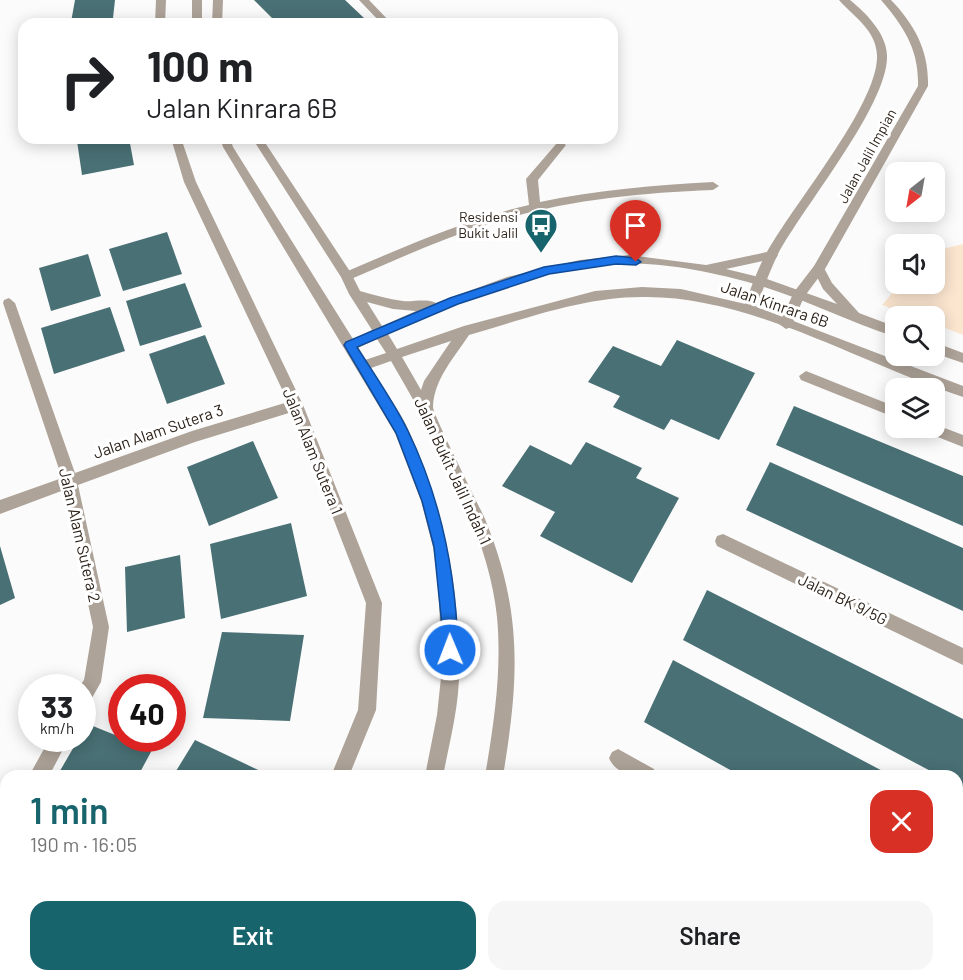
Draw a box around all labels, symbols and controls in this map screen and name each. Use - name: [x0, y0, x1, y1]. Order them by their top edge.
- text: 100 m: [147, 40, 253, 90]
- icon: right: [48, 42, 126, 120]
- text: Jalan Kinrara 6B: [147, 91, 338, 123]
- street label: Jalan Jalil Impian: [834, 106, 899, 206]
- north arrow: [885, 162, 945, 222]
- map controls: [885, 162, 945, 438]
- pin: [610, 200, 661, 262]
- bus stop icon: Residensi Bukit Jalil: [523, 207, 559, 254]
- place label: Residensi Bukit Jalil: [458, 208, 518, 241]
- icon: arrive: [619, 209, 652, 242]
- button: sound: [885, 234, 945, 294]
- street label: Jalan Kinrara 6B: [719, 276, 832, 331]
- button: search: [885, 306, 945, 366]
- button: layers: [885, 378, 945, 438]
- street label: Jalan Alam Sutera 1: [280, 385, 347, 516]
- street label: Jalan Bukit Jalil Indah 1: [411, 394, 496, 547]
- street label: Jalan Alam Sutera 3: [90, 399, 225, 462]
- street label: Jalan Alam Sutera 2: [56, 466, 105, 604]
- street label: Jalan BK 9/5G: [796, 569, 891, 628]
- position arrow: [418, 618, 482, 682]
- speed limit sign: 40: [108, 674, 186, 752]
- text: 33: [41, 688, 73, 724]
- text: km/h: [40, 719, 74, 737]
- text: 1 min: [30, 788, 109, 831]
- button: close: [870, 790, 933, 853]
- text: 190 m · 16:05: [30, 832, 137, 856]
- button: Exit: [30, 901, 476, 970]
- button: Share: [488, 901, 933, 970]

